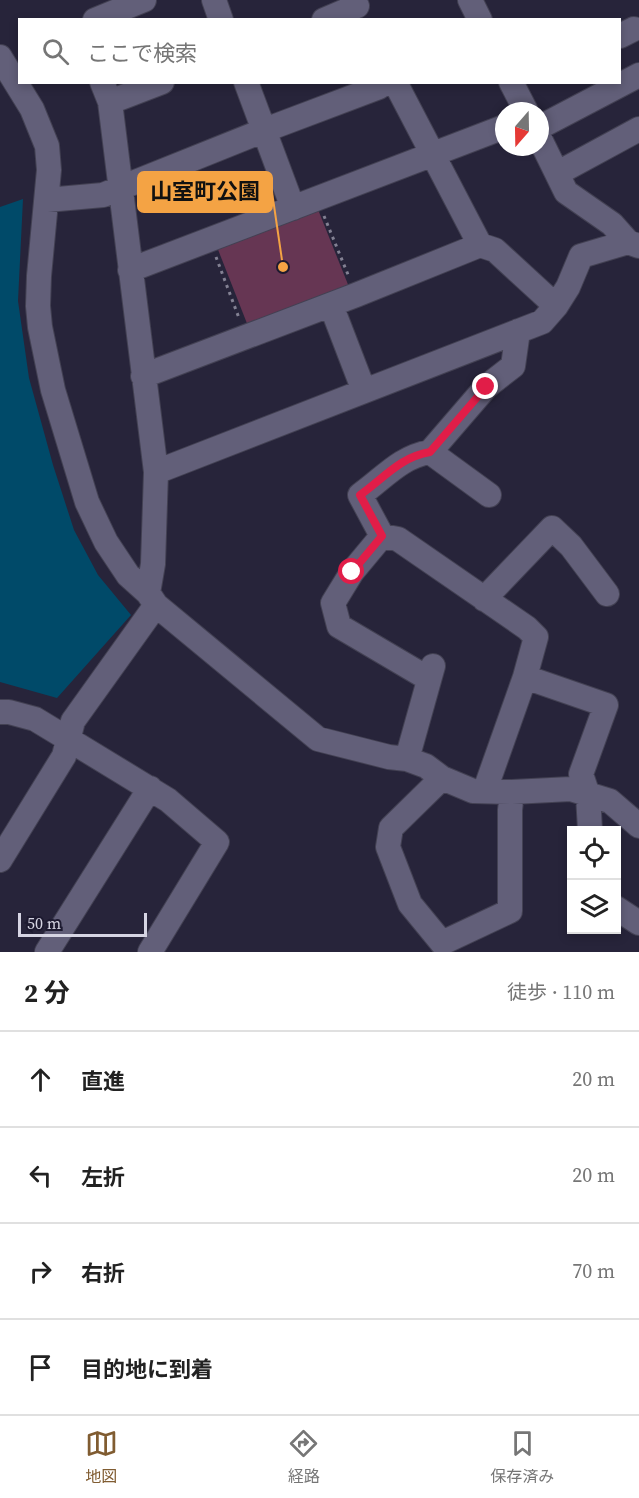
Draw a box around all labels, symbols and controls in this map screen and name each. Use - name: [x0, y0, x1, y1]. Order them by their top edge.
- search box: [18, 18, 621, 84]
- icon: search: [39, 35, 72, 68]
- text: ここで検索: [87, 38, 197, 68]
- north arrow: [495, 102, 549, 156]
- callout: 山室町公園: [138, 172, 272, 212]
- text: 山室町公園: [150, 176, 260, 206]
- route end: [472, 373, 498, 399]
- route start: [338, 558, 364, 584]
- map controls: [567, 826, 621, 934]
- button: locate: [567, 826, 621, 880]
- button: layers: [567, 880, 621, 934]
- scale bar: [18, 910, 147, 938]
- text: 50 m: [27, 912, 61, 934]
- text: 2 分: [24, 975, 70, 1011]
- text: 徒歩 · 110 m: [507, 978, 615, 1006]
- icon: ahead: [24, 1063, 57, 1096]
- text: 20 m: [572, 1065, 615, 1093]
- text: 直進: [81, 1066, 125, 1096]
- icon: left: [24, 1159, 57, 1192]
- text: 20 m: [572, 1161, 615, 1189]
- text: 左折: [81, 1162, 125, 1192]
- icon: right: [24, 1255, 57, 1288]
- text: 70 m: [572, 1257, 615, 1285]
- text: 右折: [81, 1258, 125, 1288]
- icon: arrive: [24, 1351, 57, 1384]
- text: 目的地に到着: [81, 1354, 213, 1384]
- tab: 地図: [85, 1427, 118, 1487]
- tab: 経路: [287, 1427, 320, 1487]
- tab: 保存済み: [490, 1427, 554, 1487]

